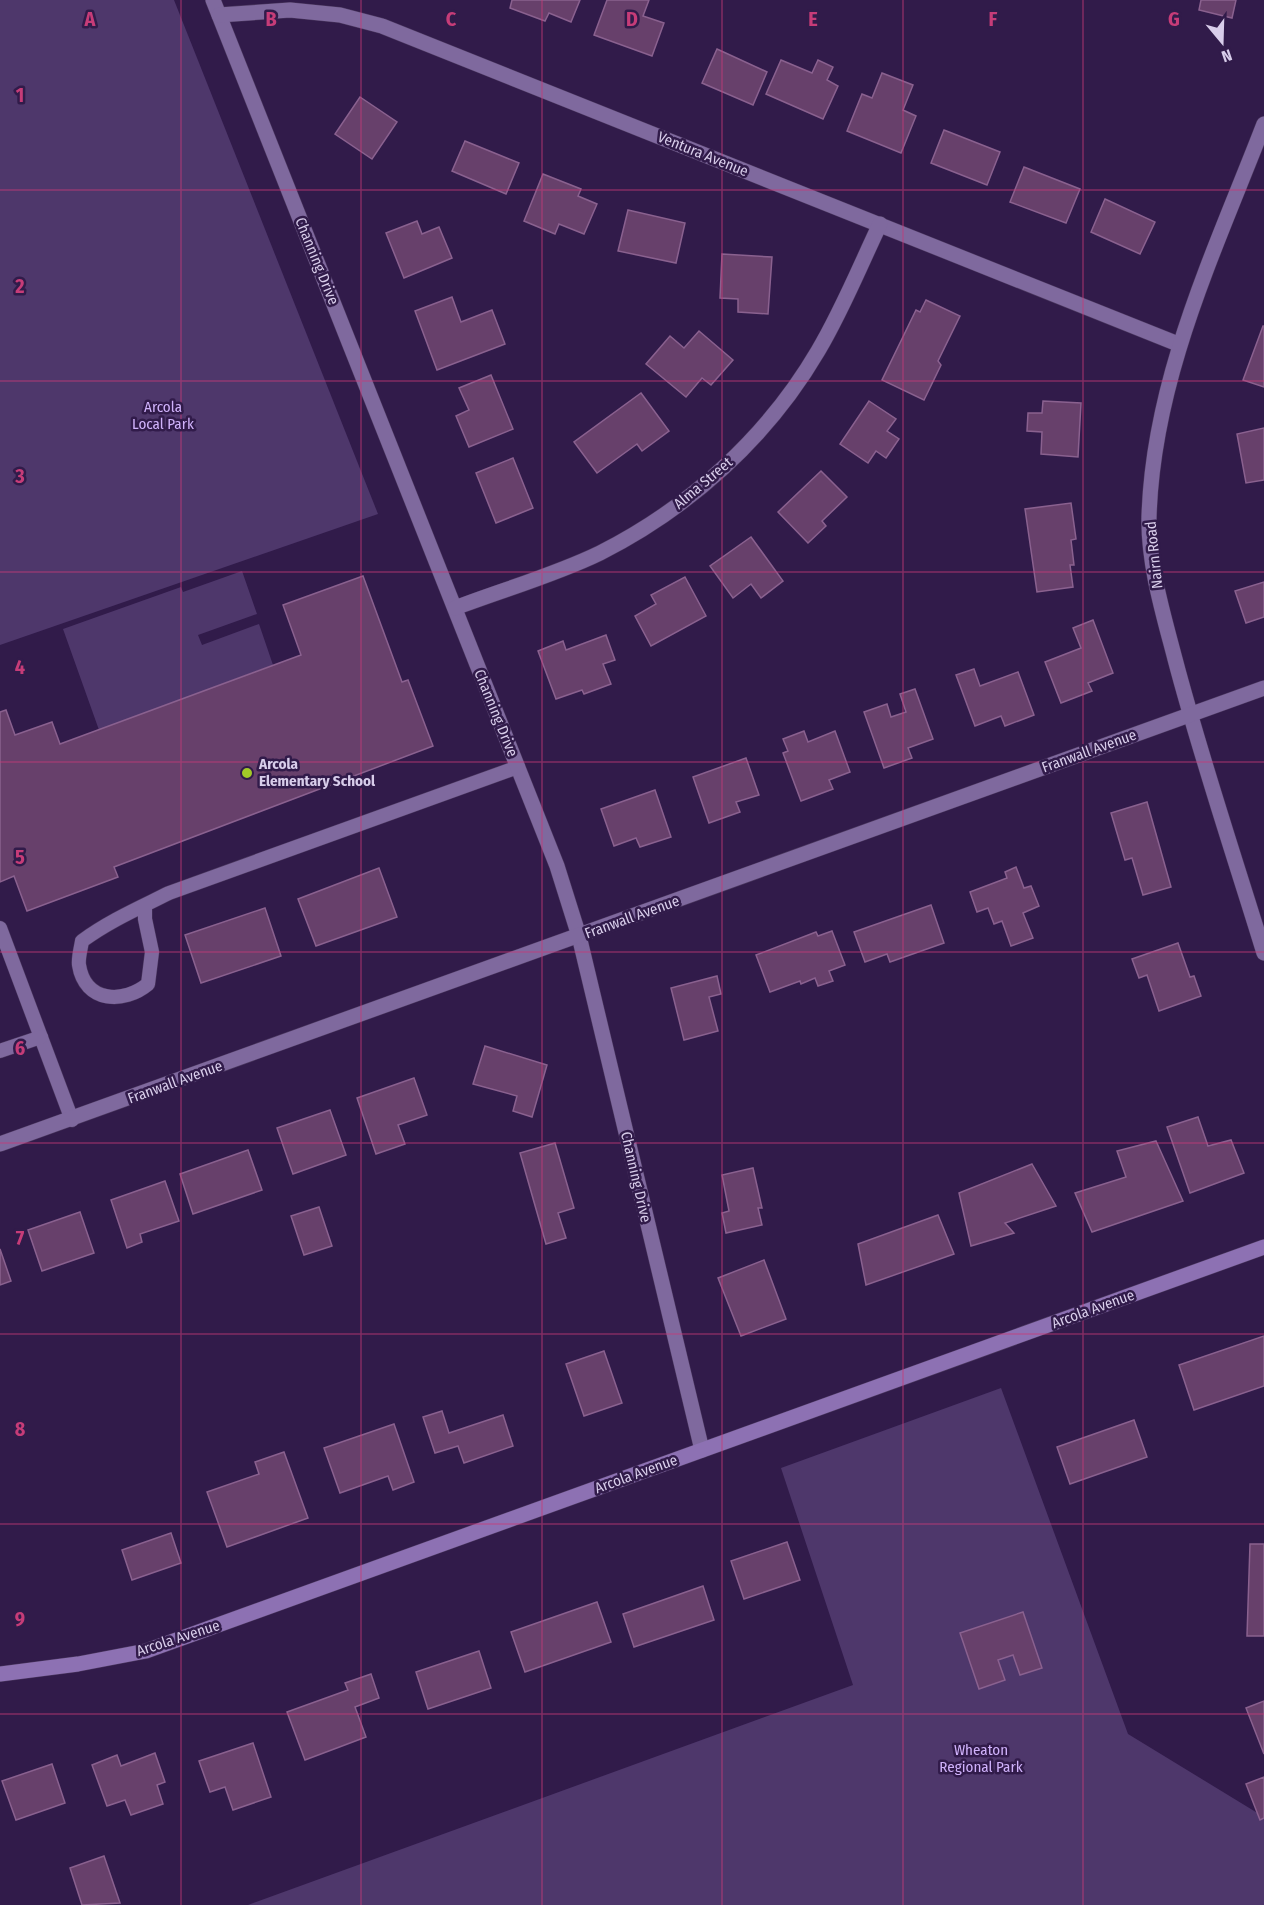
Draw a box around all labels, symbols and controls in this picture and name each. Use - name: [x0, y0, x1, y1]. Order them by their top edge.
- text: A: [84, 7, 97, 31]
- text: B: [265, 7, 277, 31]
- text: C: [446, 7, 457, 31]
- text: D: [626, 7, 638, 31]
- text: E: [808, 7, 818, 31]
- text: F: [989, 7, 998, 31]
- text: G: [1168, 7, 1180, 31]
- north arrow: [1192, 12, 1252, 72]
- text: N: [1219, 45, 1234, 66]
- text: 1: [16, 83, 24, 107]
- street label: Ventura Avenue: [655, 128, 751, 180]
- street label: Channing Drive: [291, 215, 343, 307]
- text: 2: [14, 274, 25, 298]
- park label: Arcola Local Park: [132, 398, 194, 433]
- street label: Alma Street: [670, 453, 736, 513]
- text: 3: [14, 464, 25, 488]
- street label: Nairn Road: [1141, 520, 1167, 590]
- text: 4: [15, 655, 25, 679]
- street label: Channing Drive: [470, 667, 522, 759]
- street label: Franwall Avenue: [1039, 726, 1139, 776]
- place label: Arcola Elementary School: [258, 755, 376, 790]
- marker: Arcola Elementary School: [240, 766, 254, 780]
- text: 5: [15, 845, 25, 869]
- street label: Franwall Avenue: [582, 892, 682, 942]
- text: 6: [15, 1036, 25, 1060]
- street label: Franwall Avenue: [125, 1057, 225, 1107]
- street label: Channing Drive: [617, 1130, 655, 1224]
- text: 7: [16, 1226, 25, 1250]
- street label: Arcola Avenue: [1049, 1286, 1137, 1332]
- text: 8: [15, 1417, 26, 1441]
- street label: Arcola Avenue: [592, 1451, 680, 1497]
- text: 9: [15, 1607, 25, 1631]
- street label: Arcola Avenue: [134, 1616, 222, 1660]
- park label: Wheaton Regional Park: [939, 1741, 1023, 1776]

